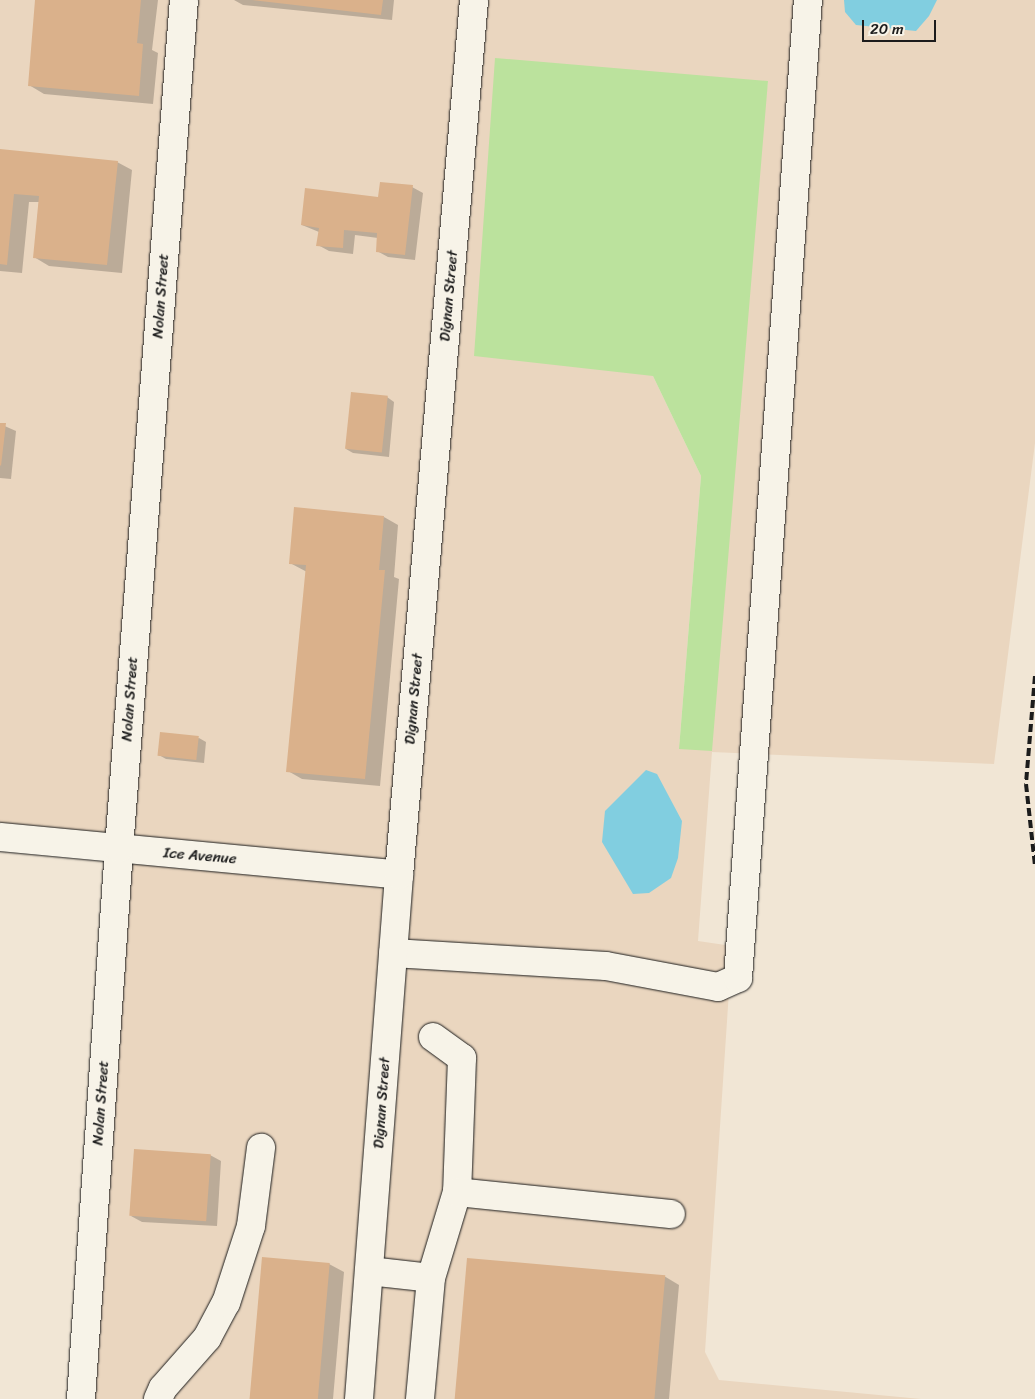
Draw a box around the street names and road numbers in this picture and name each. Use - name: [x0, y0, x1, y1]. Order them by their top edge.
- street label: Dignan Street: [436, 249, 462, 343]
- street label: Nolan Street: [149, 253, 173, 339]
- street label: Dignan Street: [401, 652, 427, 746]
- street label: Nolan Street: [118, 656, 142, 742]
- street label: Ice Avenue: [163, 844, 237, 868]
- street label: Dignan Street: [370, 1057, 394, 1149]
- street label: Nolan Street: [89, 1060, 113, 1146]

